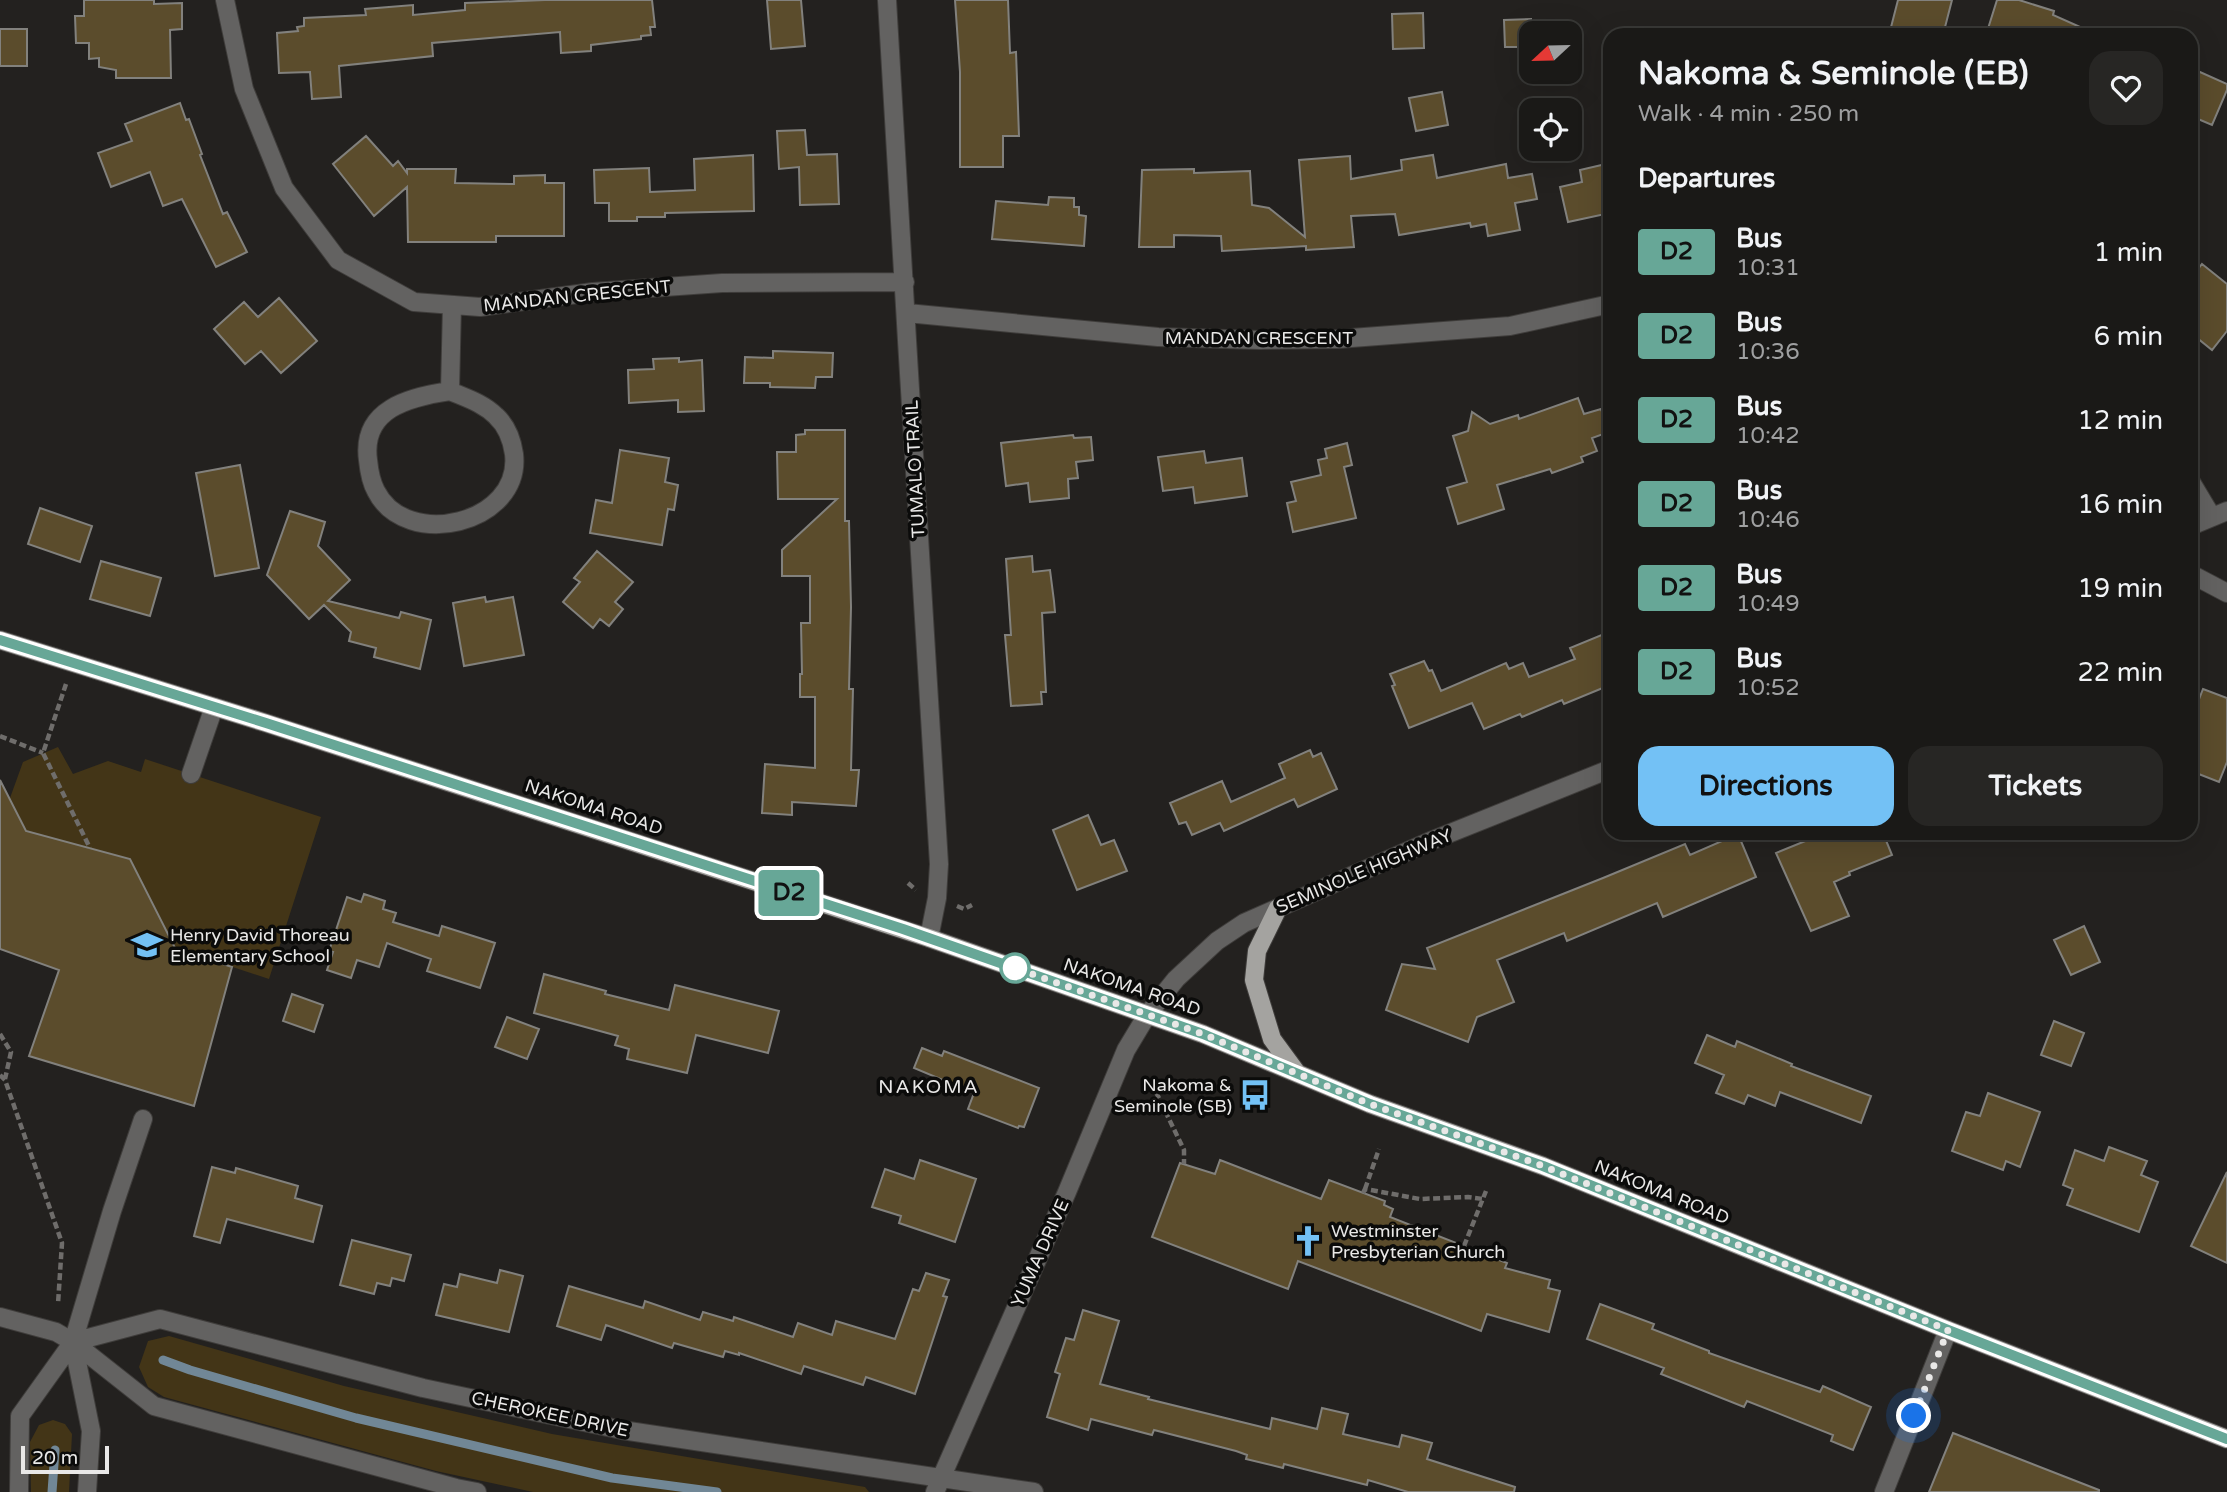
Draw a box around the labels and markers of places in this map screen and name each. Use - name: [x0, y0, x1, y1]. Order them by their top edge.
- place label: Henry David Thoreau Elementary School: [170, 924, 350, 967]
- school or university icon: Henry David Thoreau Elementary School: [130, 928, 164, 962]
- unlabelled marker: [1000, 953, 1030, 983]
- place label: Nakoma & Seminole (SB): [1114, 1074, 1232, 1117]
- bus stop icon: Nakoma & Seminole (SB): [1238, 1078, 1272, 1112]
- place label: Westminster Presbyterian Church: [1331, 1220, 1505, 1263]
- church icon: Westminster Presbyterian Church: [1291, 1224, 1325, 1258]

